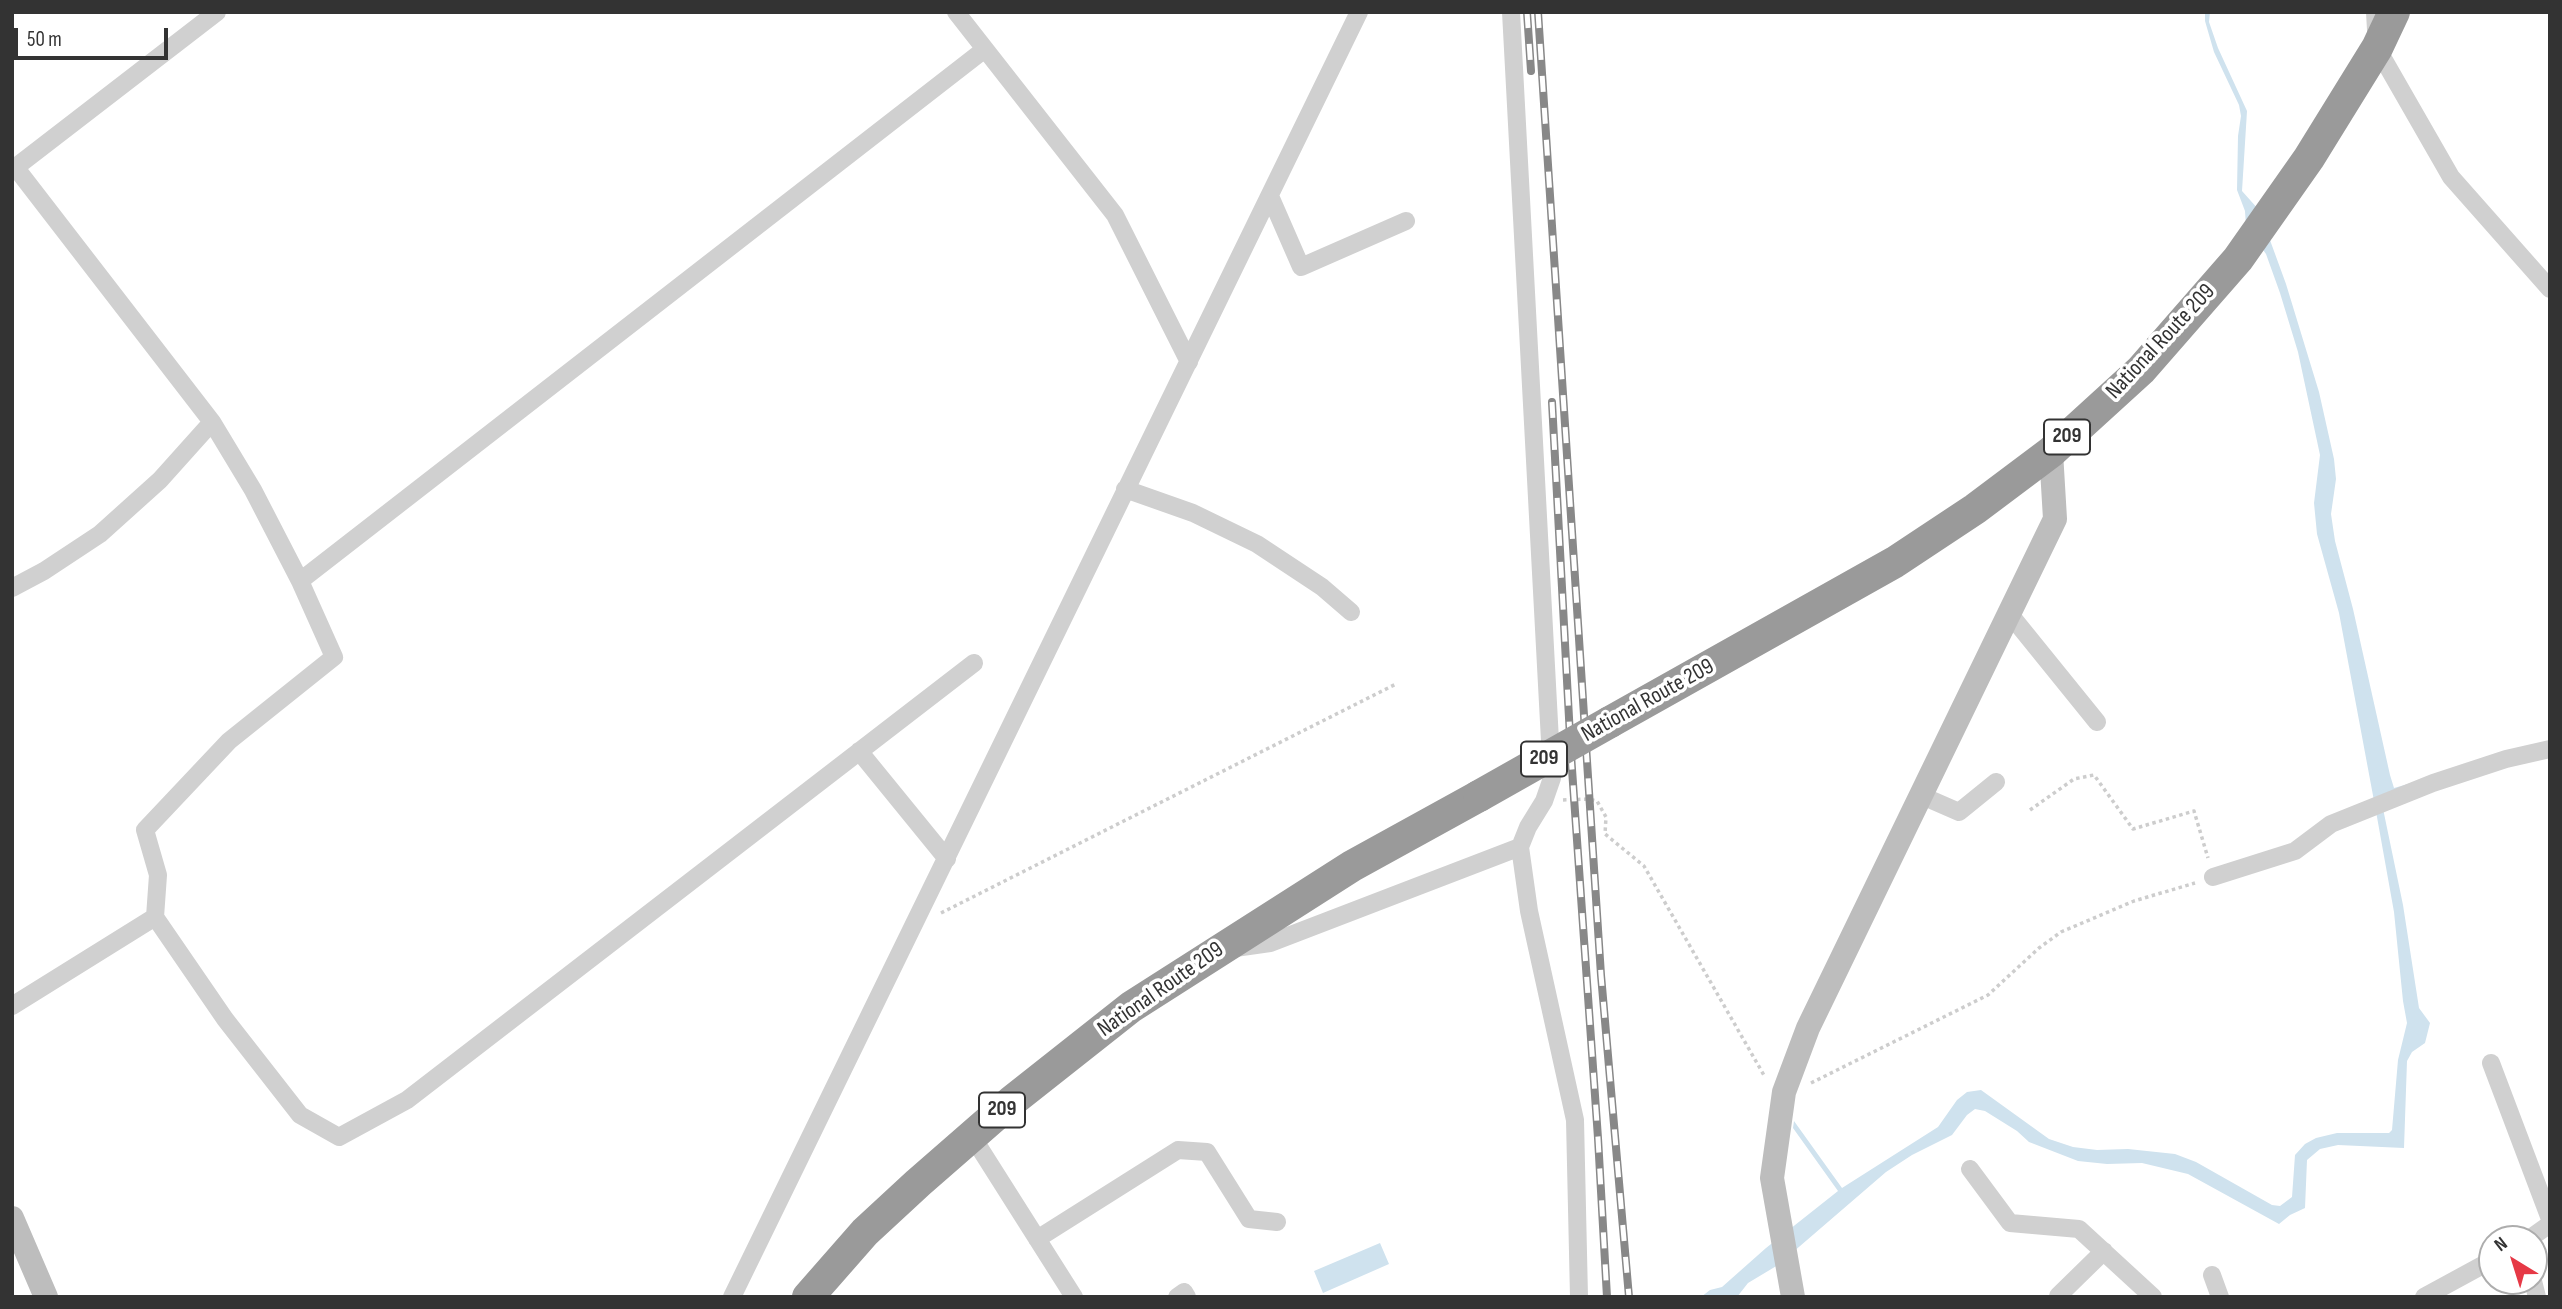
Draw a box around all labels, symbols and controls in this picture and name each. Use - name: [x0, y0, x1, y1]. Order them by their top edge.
- scale bar: [18, 14, 172, 58]
- text: 50 m: [27, 27, 62, 52]
- street label: National Route 209: [2101, 279, 2221, 405]
- road number: 209: [2044, 420, 2090, 454]
- street label: National Route 209: [1577, 653, 1719, 749]
- road number: 209: [1521, 742, 1567, 776]
- street label: National Route 209: [1093, 936, 1229, 1044]
- road number: 209: [979, 1092, 1025, 1128]
- north arrow: [2478, 1225, 2548, 1295]
- text: N: [2490, 1232, 2512, 1257]

